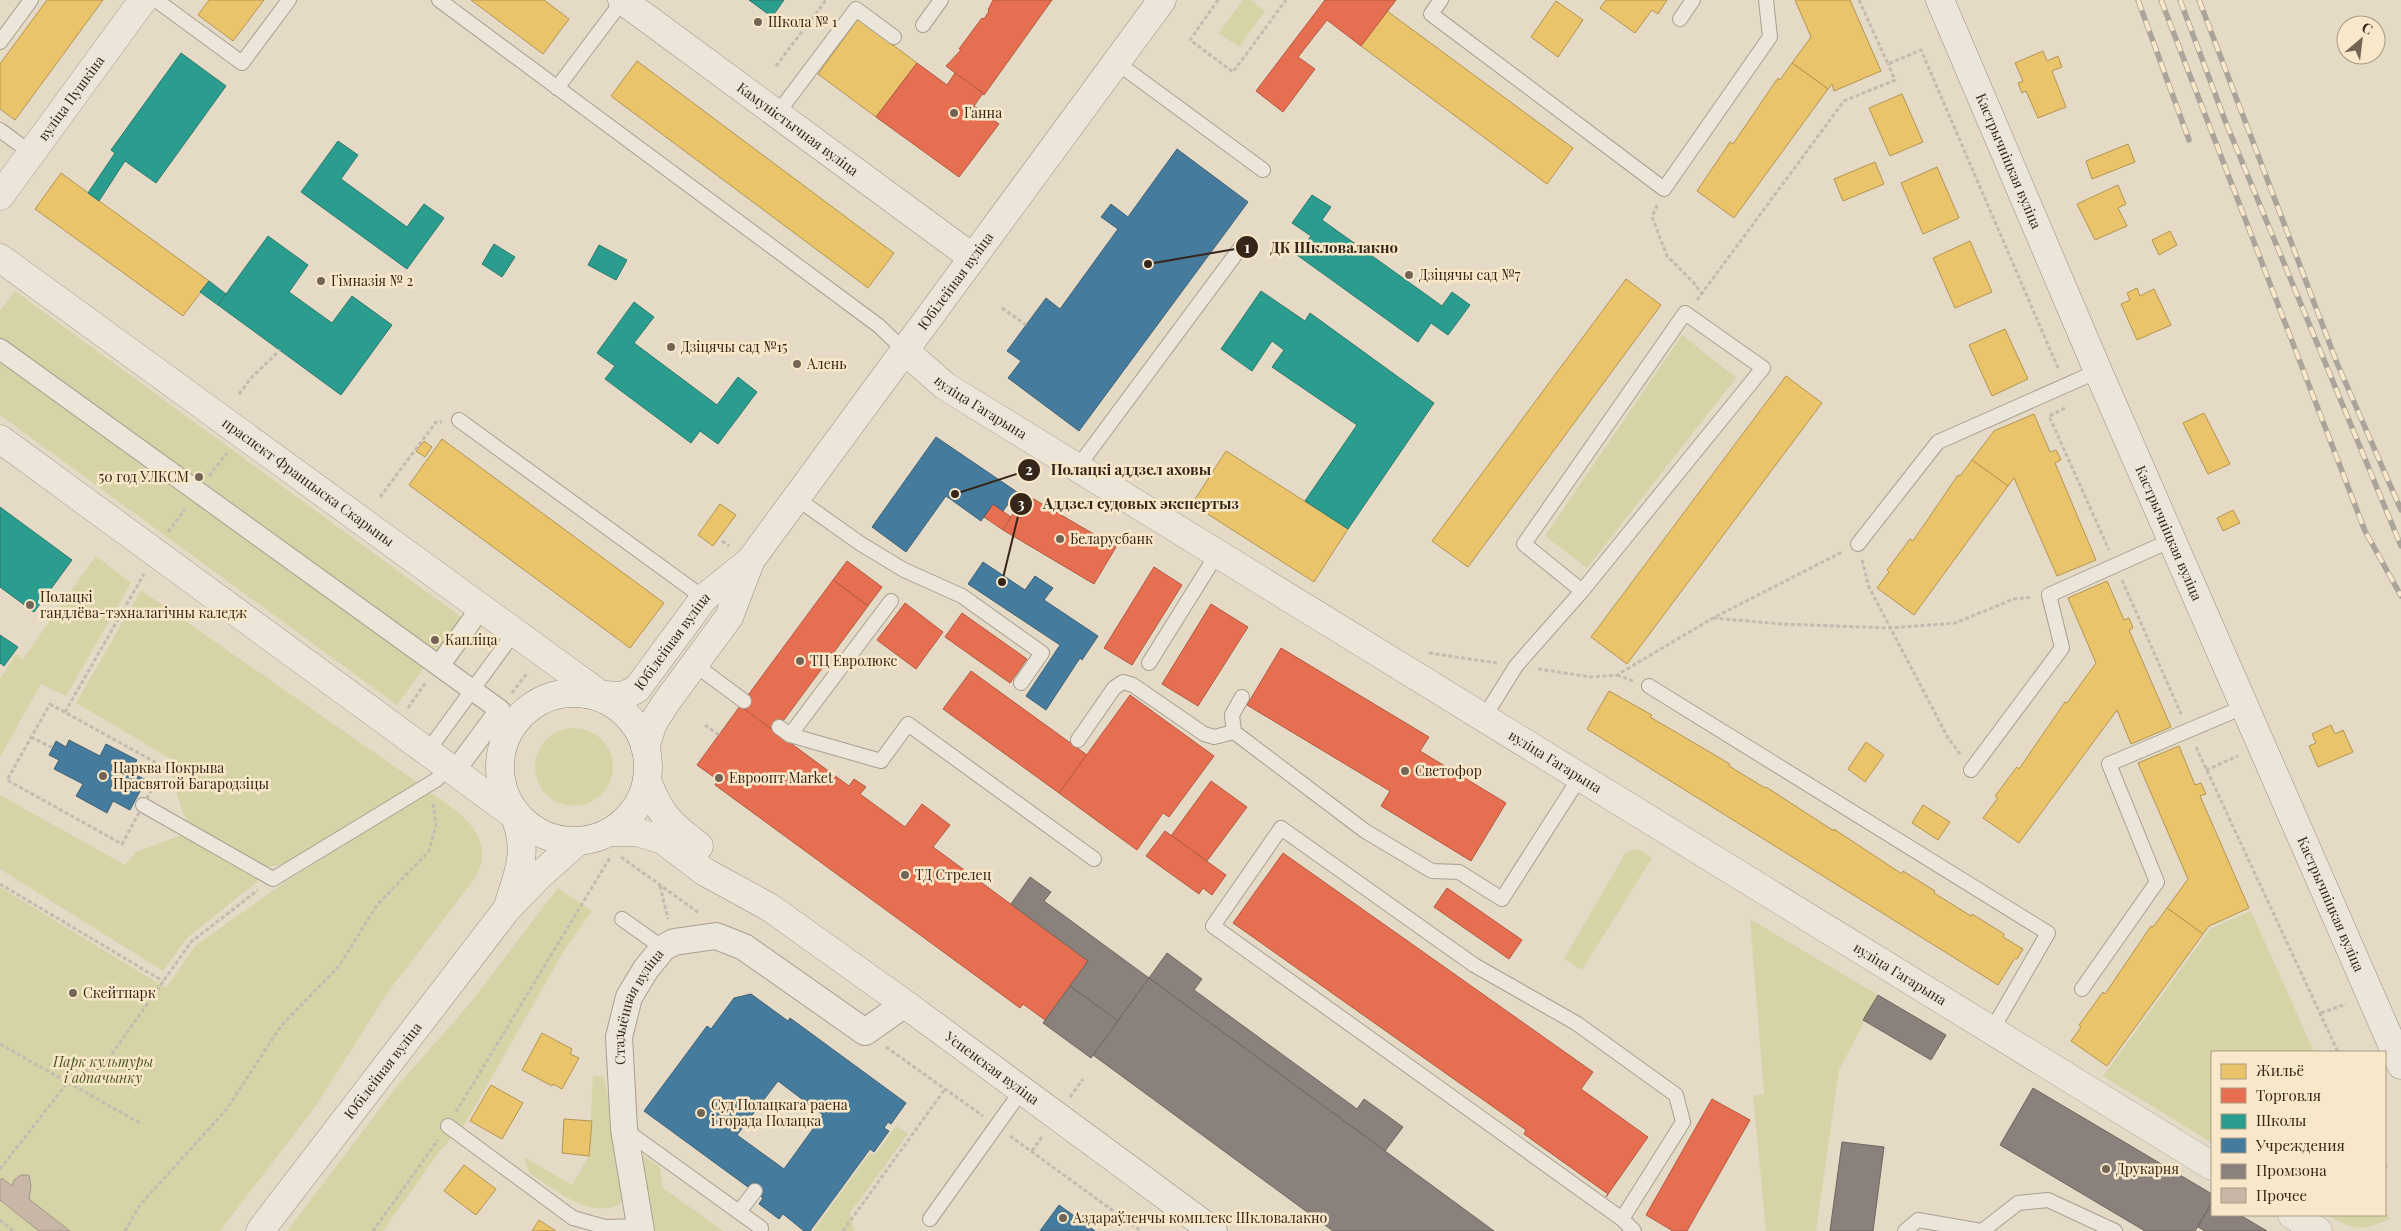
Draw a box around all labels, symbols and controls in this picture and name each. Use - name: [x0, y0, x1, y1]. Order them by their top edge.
- place label: Школа № 1: [768, 12, 837, 31]
- north arrow: [2336, 15, 2386, 65]
- marker: Школа № 1: [752, 16, 764, 28]
- text: С: [2359, 17, 2376, 39]
- street label: вуліца Пушкіна: [33, 51, 108, 144]
- street label: Камуністычная вуліца: [733, 78, 863, 180]
- street label: Кастрычніцкая вуліца: [1972, 90, 2046, 232]
- place label: Ганна: [964, 103, 1002, 122]
- marker: Ганна: [948, 107, 960, 119]
- street label: Юбілейная вуліца: [913, 228, 997, 334]
- callout: ДК Шкловалакно: [1235, 232, 1408, 262]
- text: 1: [1244, 237, 1250, 257]
- text: ДК Шкловалакно: [1270, 237, 1398, 257]
- place label: Дзіцячы сад №7: [1419, 265, 1521, 284]
- marker: Дзіцячы сад №7: [1403, 269, 1415, 281]
- place label: Гімназія № 2: [331, 271, 414, 290]
- marker: Гімназія № 2: [315, 275, 327, 287]
- place label: Дзіцячы сад №15: [681, 337, 788, 356]
- marker: Дзіцячы сад №15: [665, 341, 677, 353]
- place label: Алень: [806, 354, 847, 373]
- marker: Алень: [791, 358, 803, 370]
- street label: вуліца Гагарына: [930, 371, 1031, 443]
- street label: праспект Францыска Скарыны: [219, 413, 399, 551]
- callout: Полацкі аддзел аховы: [1016, 455, 1222, 485]
- text: 2: [1025, 459, 1033, 479]
- text: Полацкі аддзел аховы: [1051, 459, 1212, 479]
- street label: Кастрычніцкая вуліца: [2131, 462, 2207, 603]
- place label: 50 год УЛКСМ: [98, 467, 189, 486]
- marker: 50 год УЛКСМ: [193, 471, 205, 483]
- callout: Аддзел судовых экспертыз: [1008, 489, 1249, 519]
- text: 3: [1017, 493, 1025, 513]
- text: Аддзел судовых экспертыз: [1042, 493, 1239, 513]
- place label: Беларусбанк: [1070, 529, 1153, 548]
- marker: Беларусбанк: [1054, 533, 1066, 545]
- place label: Полацкі гандлёва-тэхналагічны каледж: [40, 587, 247, 622]
- street label: Юбілейная вуліца: [629, 587, 713, 694]
- marker: Полацкі гандлёва-тэхналагічны каледж: [24, 599, 36, 611]
- place label: Капліца: [445, 630, 498, 649]
- marker: Капліца: [429, 634, 441, 646]
- place label: ТЦ Евролюкс: [810, 651, 898, 670]
- marker: ТЦ Евролюкс: [794, 655, 806, 667]
- street label: вуліца Гагарына: [1505, 725, 1606, 797]
- place label: Царква Покрыва Прасвятой Багародзіцы: [113, 758, 270, 793]
- place label: Светофор: [1415, 761, 1482, 780]
- marker: Светофор: [1399, 765, 1411, 777]
- place label: Евроопт Market: [729, 768, 834, 787]
- marker: Царква Покрыва Прасвятой Багародзіцы: [97, 770, 109, 782]
- marker: Евроопт Market: [713, 772, 725, 784]
- street label: Кастрычніцкая вуліца: [2293, 833, 2369, 975]
- place label: ТД Стрелец: [915, 865, 992, 884]
- marker: ТД Стрелец: [899, 869, 911, 881]
- street label: вуліца Гагарына: [1850, 938, 1950, 1009]
- street label: Стадыённая вуліца: [609, 945, 668, 1066]
- place label: Скейтпарк: [83, 983, 156, 1002]
- marker: Скейтпарк: [67, 987, 79, 999]
- street label: Юбілейная вуліца: [339, 1018, 426, 1123]
- street label: Успенская вуліца: [941, 1026, 1043, 1109]
- legend: [2211, 1051, 2386, 1216]
- park label: Парк культуры і адпачынку: [52, 1052, 153, 1087]
- text: Жильё: [2256, 1060, 2304, 1080]
- text: Торговля: [2256, 1085, 2321, 1105]
- place label: Суд Полацкага раена і горада Полацка: [711, 1095, 848, 1130]
- marker: Суд Полацкага раена і горада Полацка: [695, 1107, 707, 1119]
- text: Школы: [2256, 1110, 2306, 1130]
- text: Учреждения: [2255, 1135, 2345, 1155]
- place label: Друкарня: [2116, 1159, 2179, 1178]
- text: Промзона: [2256, 1160, 2327, 1180]
- marker: Друкарня: [2100, 1163, 2112, 1175]
- text: Прочее: [2256, 1185, 2307, 1205]
- place label: Аздараўленчы комплекс Шкловалакно: [1072, 1208, 1327, 1227]
- marker: Аздараўленчы комплекс Шкловалакно: [1057, 1212, 1069, 1224]

